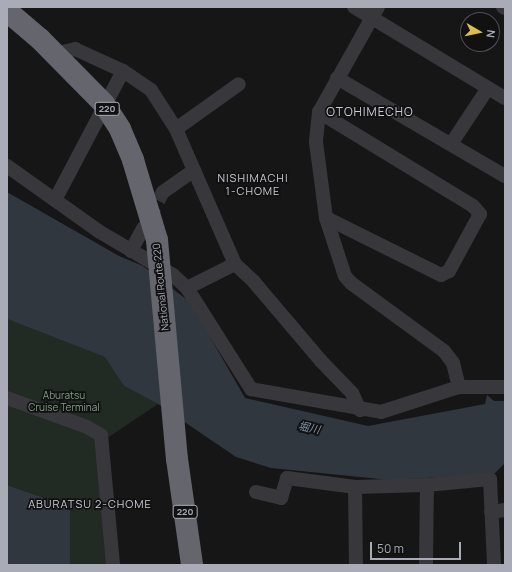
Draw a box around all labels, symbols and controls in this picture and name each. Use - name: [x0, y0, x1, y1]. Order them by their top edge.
- north arrow: [460, 12, 500, 52]
- text: N: [483, 29, 499, 39]
- road number: 220: [94, 102, 120, 116]
- district label: OTOHIMECHO: [326, 105, 414, 119]
- district label: NISHIMACHI 1-CHOME: [218, 172, 288, 198]
- street label: National Route 220: [150, 243, 172, 331]
- park label: Aburatsu Cruise Terminal: [28, 389, 100, 412]
- water label: 堀川: [297, 419, 321, 437]
- district label: ABURATSU 2-CHOME: [28, 497, 152, 511]
- road number: 220: [172, 505, 198, 519]
- scale bar: [372, 534, 463, 560]
- text: 50 m: [377, 540, 404, 557]

